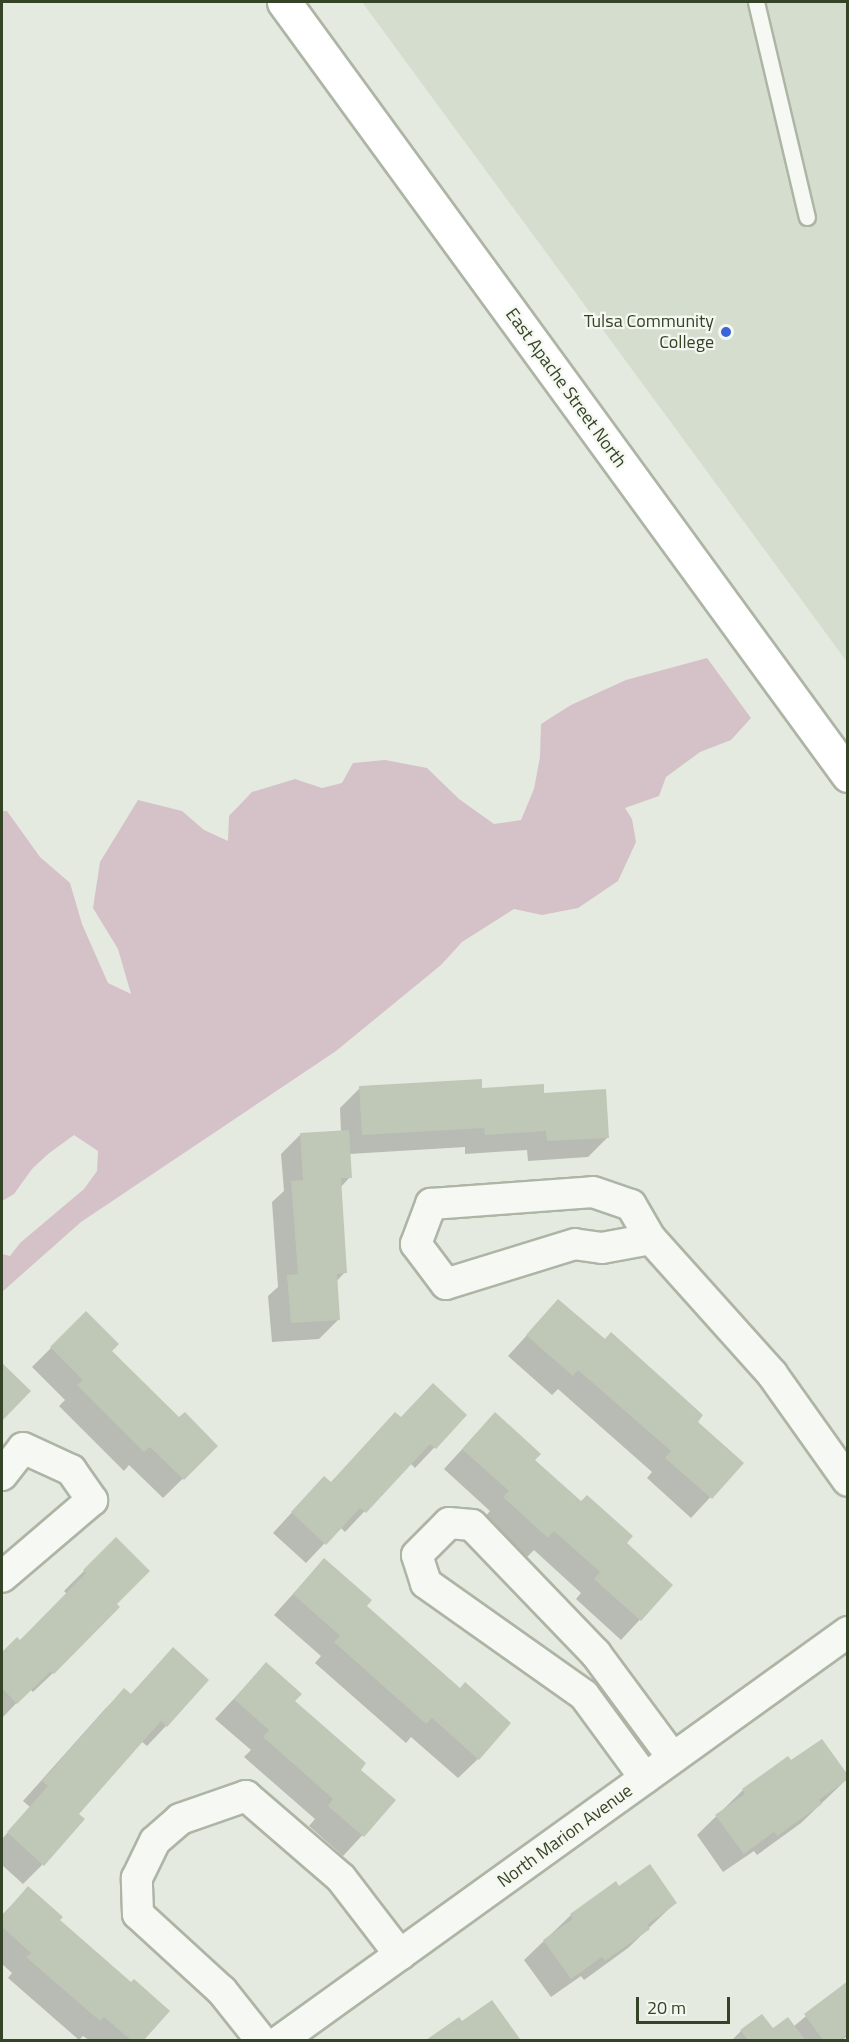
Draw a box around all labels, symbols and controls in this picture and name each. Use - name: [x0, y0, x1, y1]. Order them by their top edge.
- street label: East Apache Street North: [501, 304, 631, 472]
- place label: Tulsa Community College: [584, 311, 714, 354]
- marker: Tulsa Community College: [719, 325, 733, 339]
- street label: North Marion Avenue: [493, 1780, 637, 1892]
- scale bar: [639, 1985, 734, 2023]
- text: 20 m: [647, 1994, 686, 2021]

